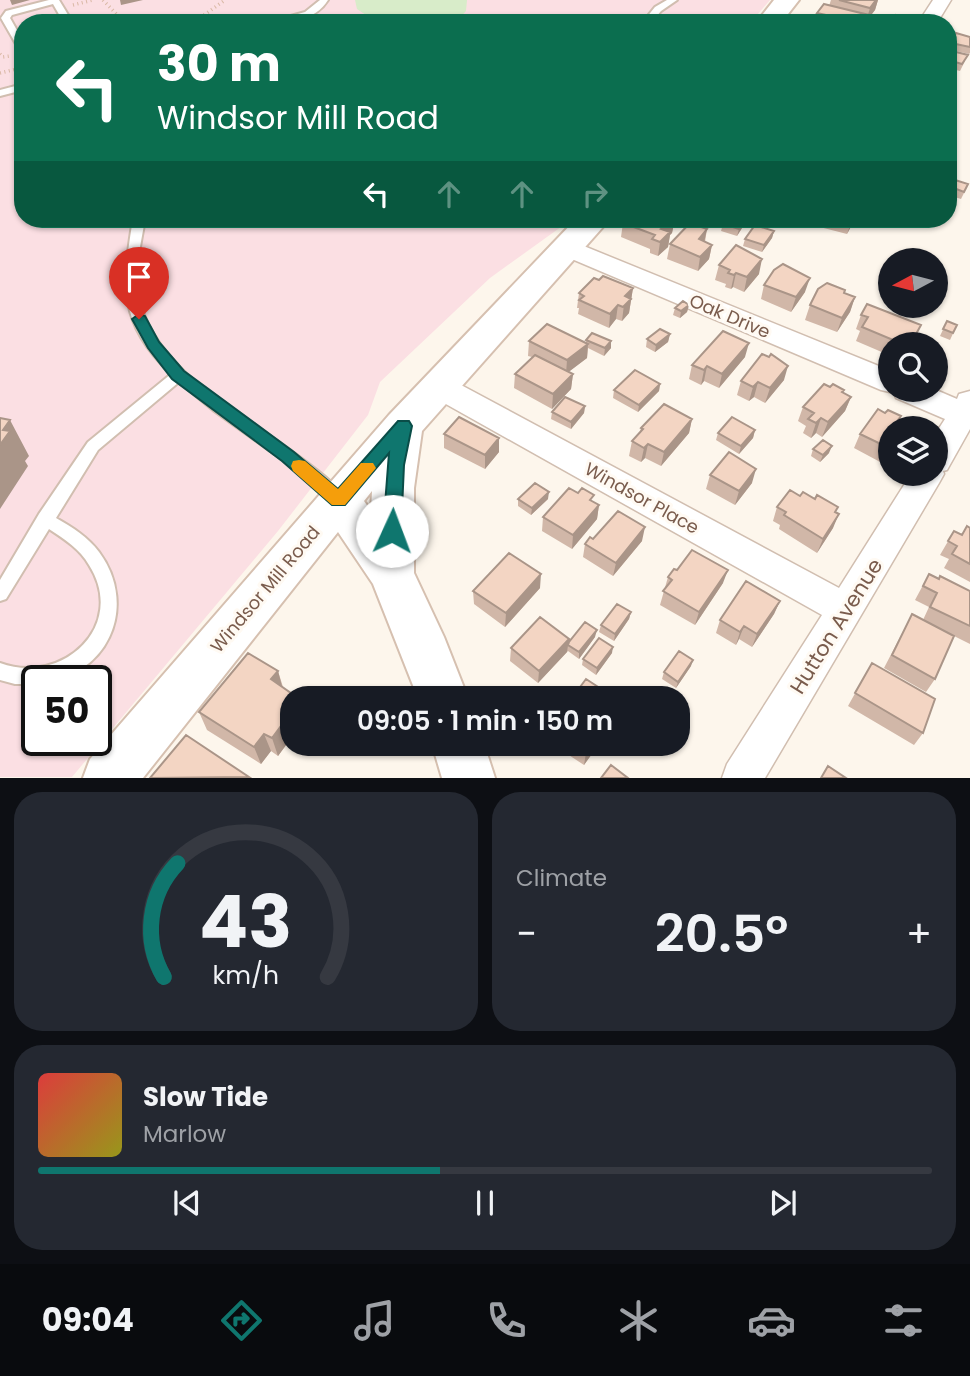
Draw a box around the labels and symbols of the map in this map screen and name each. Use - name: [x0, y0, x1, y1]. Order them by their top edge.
- pin: [109, 247, 169, 319]
- north arrow: [878, 248, 948, 318]
- street label: Oak Drive: [686, 288, 774, 344]
- street label: Windsor Place: [580, 456, 704, 540]
- position arrow: [355, 494, 429, 568]
- street label: Windsor Mill Road: [204, 520, 326, 658]
- street label: Hutton Avenue: [783, 553, 889, 699]
- speed limit sign: 50: [21, 665, 112, 756]

